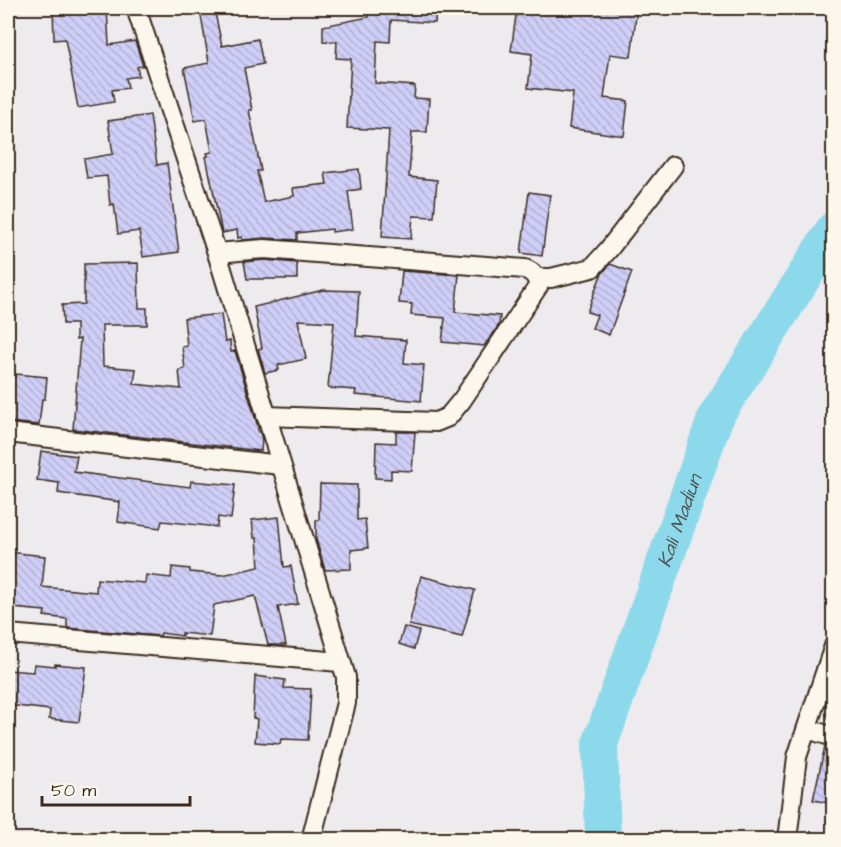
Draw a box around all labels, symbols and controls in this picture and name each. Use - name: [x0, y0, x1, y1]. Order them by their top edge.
- water label: Kali Madiun: [651, 469, 710, 571]
- scale bar: [42, 769, 190, 807]
- text: 50 m: [51, 778, 96, 803]

